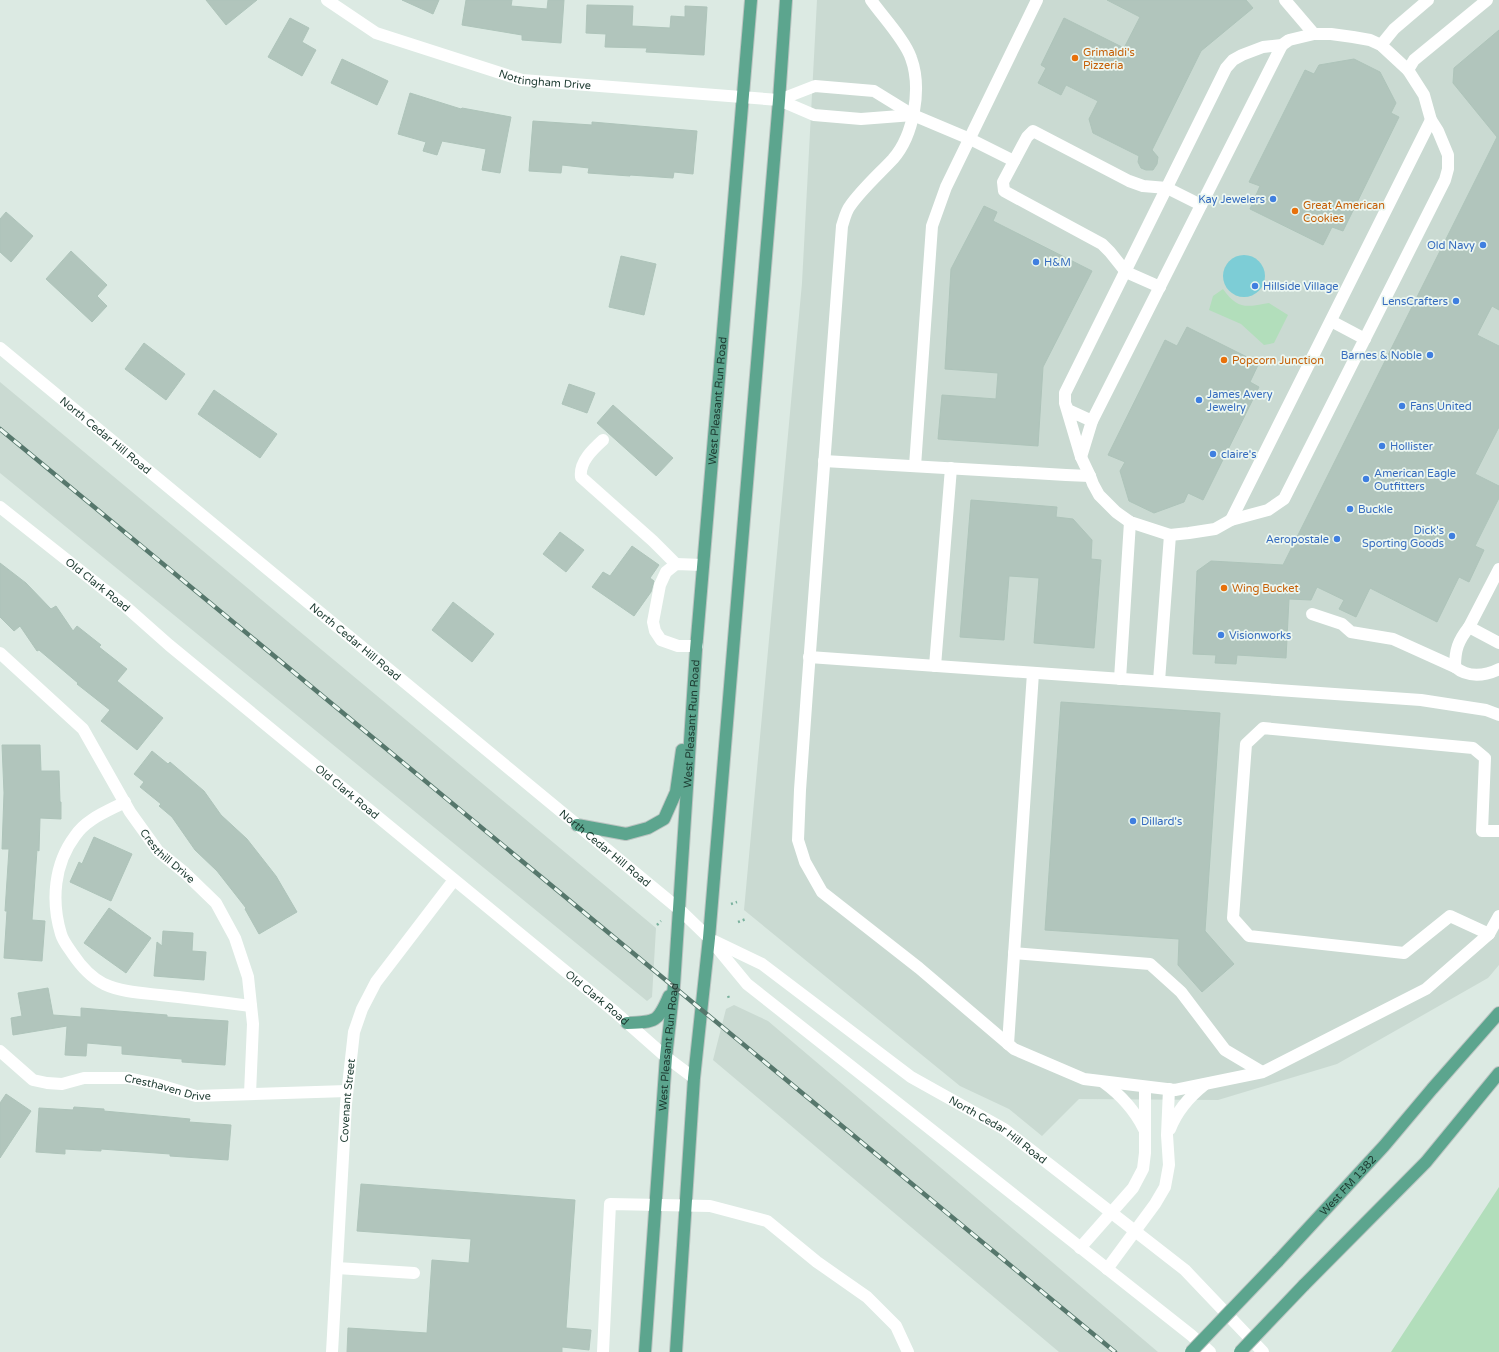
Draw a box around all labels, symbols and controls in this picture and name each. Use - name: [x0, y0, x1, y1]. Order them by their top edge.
- place label: Grimaldi's Pizzeria: [1083, 46, 1135, 72]
- marker: Grimaldi's Pizzeria: [1070, 53, 1080, 63]
- street label: Nottingham Drive: [497, 66, 591, 92]
- place label: Kay Jewelers: [1198, 193, 1265, 206]
- marker: Kay Jewelers: [1268, 194, 1278, 204]
- place label: Great American Cookies: [1303, 199, 1385, 225]
- marker: Great American Cookies: [1290, 206, 1300, 216]
- place label: Old Navy: [1427, 239, 1475, 252]
- marker: Old Navy: [1478, 240, 1488, 250]
- place label: H&M: [1044, 256, 1071, 269]
- marker: H&M: [1031, 257, 1041, 267]
- place label: Hillside Village: [1263, 280, 1339, 293]
- marker: Hillside Village: [1250, 281, 1260, 291]
- place label: LensCrafters: [1382, 295, 1448, 308]
- marker: LensCrafters: [1451, 296, 1461, 306]
- street label: West Pleasant Run Road: [705, 336, 729, 465]
- place label: Barnes & Noble: [1341, 349, 1422, 362]
- marker: Barnes & Noble: [1425, 350, 1435, 360]
- place label: Popcorn Junction: [1232, 354, 1324, 367]
- marker: Popcorn Junction: [1219, 355, 1229, 365]
- place label: James Avery Jewelry: [1207, 388, 1273, 414]
- street label: North Cedar Hill Road: [57, 394, 154, 477]
- marker: James Avery Jewelry: [1194, 395, 1204, 405]
- place label: Fans United: [1410, 400, 1472, 413]
- marker: Fans United: [1397, 401, 1407, 411]
- place label: Hollister: [1390, 440, 1434, 453]
- marker: Hollister: [1377, 441, 1387, 451]
- place label: claire's: [1221, 448, 1257, 461]
- marker: claire's: [1208, 449, 1218, 459]
- place label: American Eagle Outfitters: [1374, 467, 1456, 493]
- marker: American Eagle Outfitters: [1361, 474, 1371, 484]
- place label: Buckle: [1358, 503, 1393, 516]
- marker: Buckle: [1345, 504, 1355, 514]
- place label: Dick's Sporting Goods: [1362, 524, 1444, 550]
- marker: Dick's Sporting Goods: [1447, 531, 1457, 541]
- place label: Aeropostale: [1266, 533, 1329, 546]
- marker: Aeropostale: [1332, 534, 1342, 544]
- street label: Old Clark Road: [63, 555, 133, 614]
- place label: Wing Bucket: [1232, 582, 1299, 595]
- marker: Wing Bucket: [1219, 583, 1229, 593]
- street label: North Cedar Hill Road: [307, 600, 404, 683]
- place label: Visionworks: [1229, 629, 1291, 642]
- marker: Visionworks: [1216, 630, 1226, 640]
- street label: West Pleasant Run Road: [680, 659, 702, 788]
- street label: Old Clark Road: [313, 762, 382, 822]
- street label: North Cedar Hill Road: [557, 807, 653, 889]
- place label: Dillard's: [1141, 815, 1182, 828]
- marker: Dillard's: [1128, 816, 1138, 826]
- street label: Cresthill Drive: [138, 826, 198, 886]
- street label: Old Clark Road: [563, 967, 632, 1028]
- street label: West Pleasant Run Road: [656, 982, 681, 1111]
- street label: Covenant Street: [337, 1058, 358, 1143]
- street label: Cresthaven Drive: [123, 1071, 211, 1103]
- street label: North Cedar Hill Road: [947, 1093, 1049, 1166]
- street label: West FM 1382: [1317, 1152, 1379, 1218]

